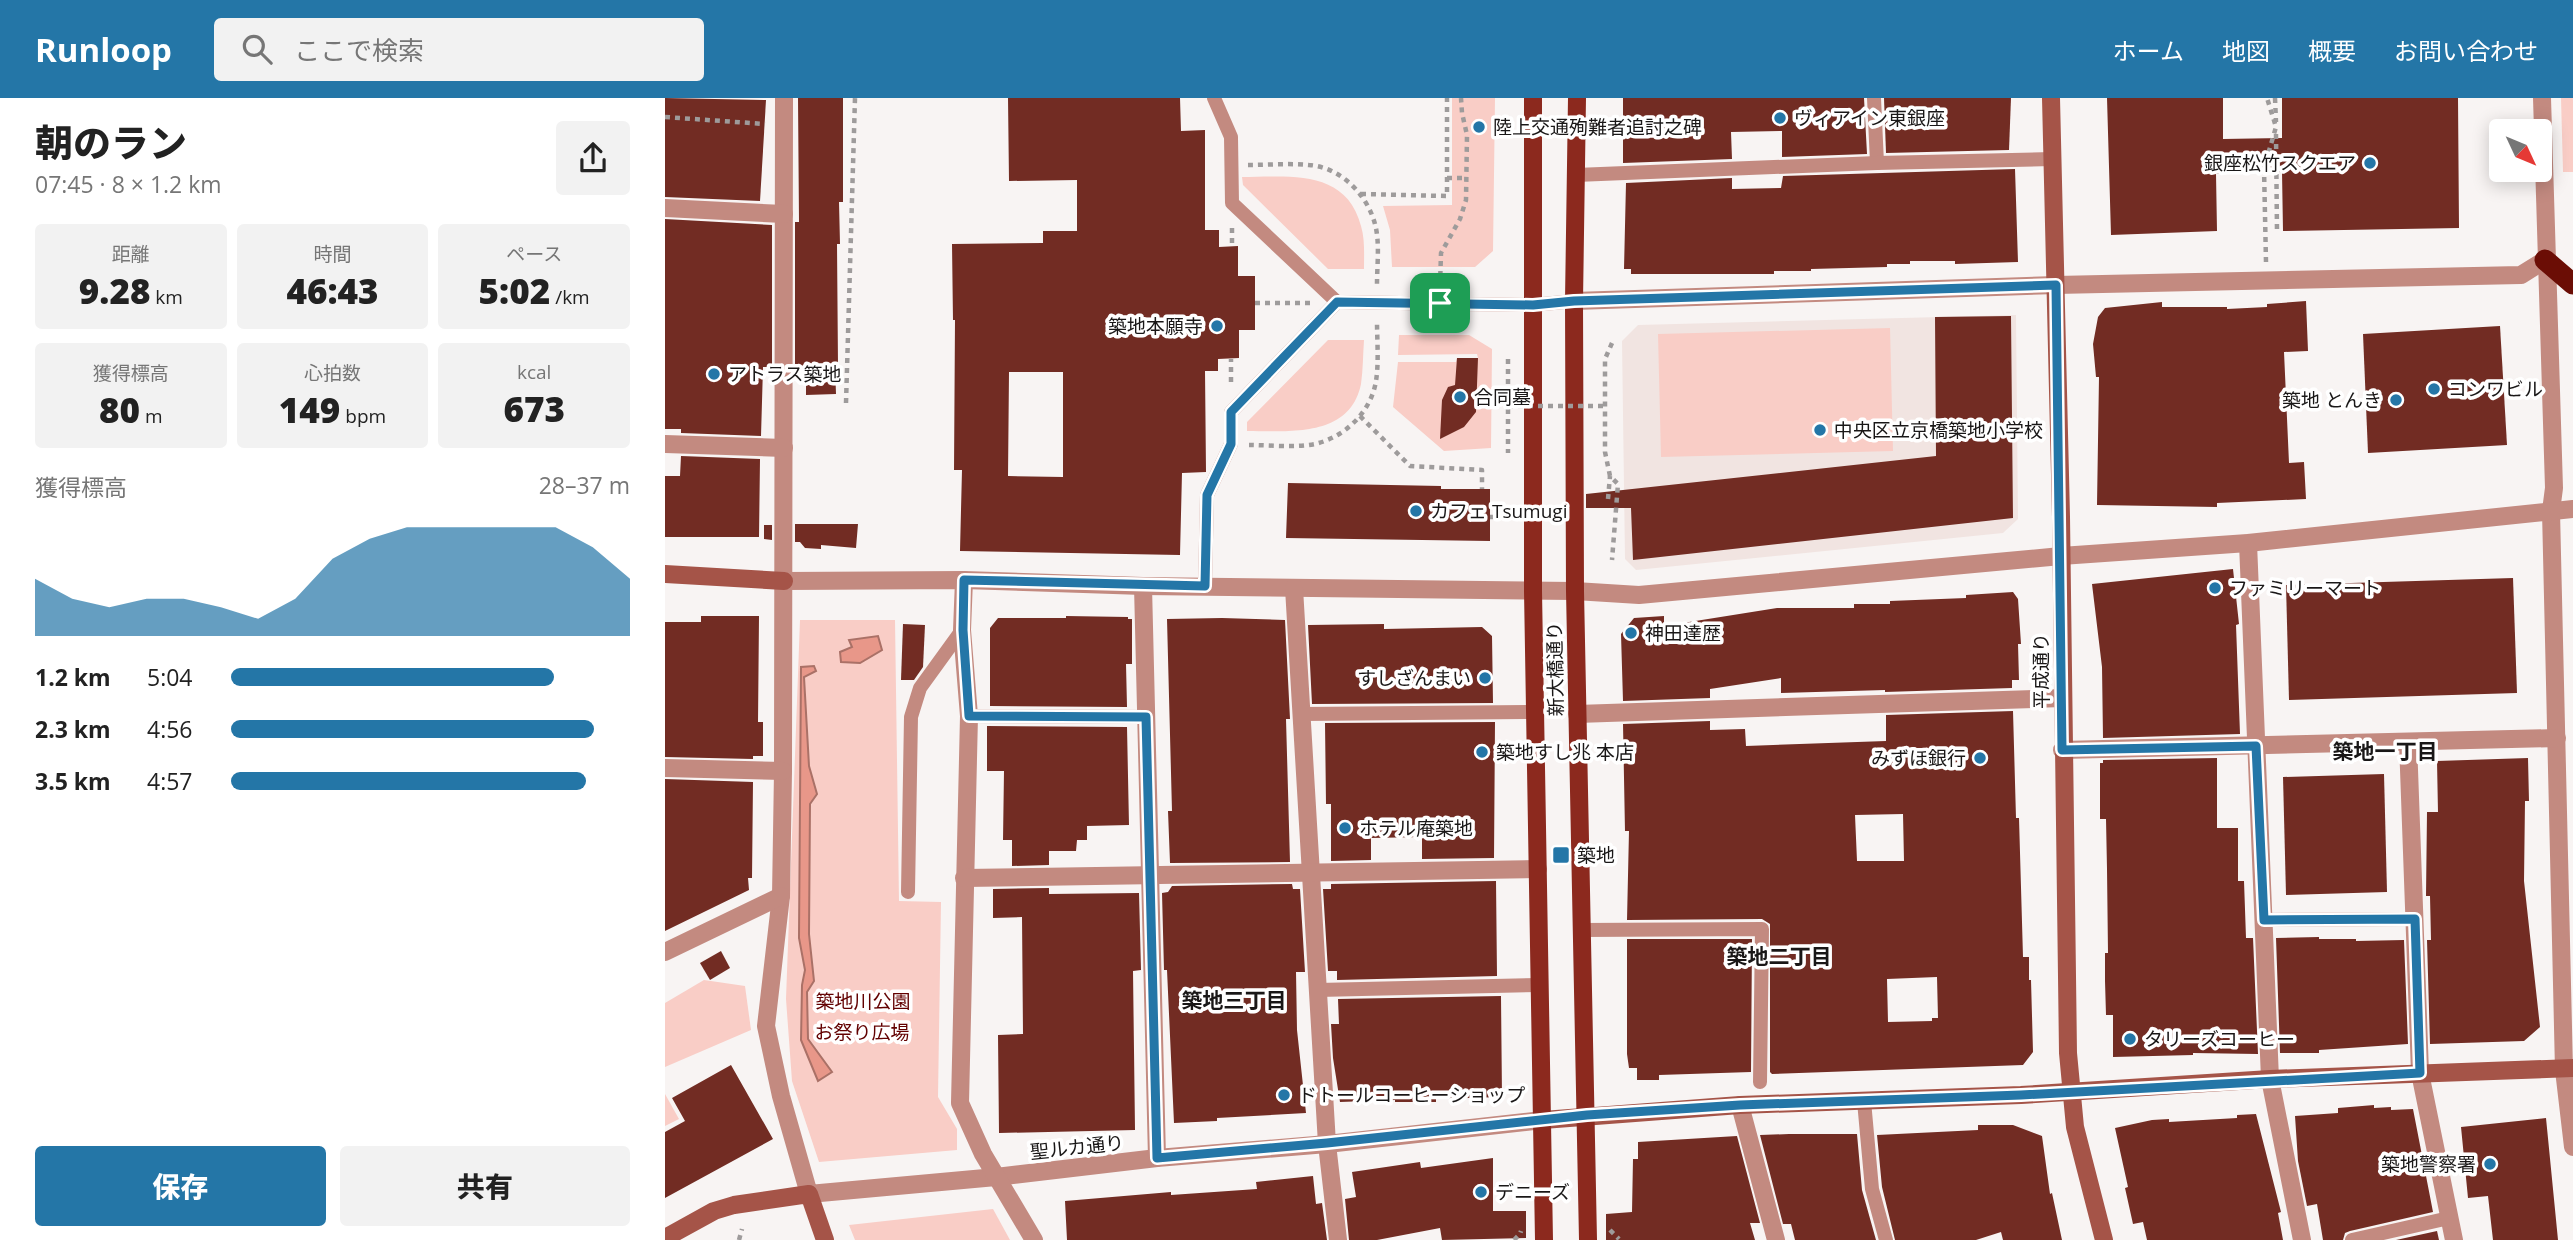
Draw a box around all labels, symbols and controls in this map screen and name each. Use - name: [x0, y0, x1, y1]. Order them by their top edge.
- search box: [214, 18, 704, 81]
- text: Runloop: [35, 27, 172, 72]
- icon: search: [238, 30, 276, 68]
- text: ここで検索: [294, 32, 424, 68]
- text: ホーム: [2113, 34, 2184, 67]
- text: 地図: [2222, 34, 2270, 67]
- text: 概要: [2308, 34, 2356, 67]
- text: お問い合わせ: [2394, 34, 2538, 67]
- place label: ヴィアイン東銀座: [1794, 105, 1945, 131]
- marker: ヴィアイン東銀座: [1772, 110, 1788, 126]
- place label: 陸上交通殉難者追討之碑: [1493, 114, 1702, 140]
- text: 朝のラン: [35, 116, 187, 168]
- marker: 陸上交通殉難者追討之碑: [1471, 119, 1487, 135]
- north arrow: [2489, 119, 2551, 182]
- map controls: [2489, 119, 2552, 182]
- button: share: [556, 121, 630, 195]
- place label: 銀座松竹スクエア: [2204, 150, 2356, 176]
- marker: 銀座松竹スクエア: [2362, 155, 2378, 171]
- text: 07:45 · 8 × 1.2 km: [35, 168, 222, 200]
- text: 距離: [112, 241, 150, 267]
- text: 時間: [313, 241, 352, 267]
- text: ペース: [506, 241, 562, 267]
- text: 9.28: [79, 267, 150, 314]
- text: 46:43: [286, 267, 379, 314]
- text: 5:02: [479, 267, 550, 314]
- pin: [1410, 273, 1470, 333]
- text: km: [150, 284, 183, 310]
- text: /km: [550, 284, 590, 310]
- icon: arrive: [1421, 284, 1459, 322]
- place label: 築地本願寺: [1108, 313, 1203, 339]
- marker: 築地本願寺: [1209, 318, 1225, 334]
- text: kcal: [517, 359, 551, 385]
- text: 獲得標高: [93, 360, 169, 386]
- text: 心拍数: [304, 360, 361, 386]
- place label: アトラス築地: [728, 361, 842, 387]
- marker: アトラス築地: [706, 366, 722, 382]
- place label: コンワビル: [2448, 376, 2543, 402]
- marker: コンワビル: [2426, 381, 2442, 397]
- place label: 合同墓: [1474, 384, 1531, 410]
- text: 673: [503, 385, 565, 432]
- text: 80: [99, 386, 140, 433]
- text: 149: [279, 386, 340, 433]
- place label: 築地 とんき: [2282, 387, 2382, 413]
- marker: 合同墓: [1452, 389, 1468, 405]
- marker: 築地 とんき: [2388, 392, 2404, 408]
- text: m: [140, 403, 163, 429]
- text: bpm: [340, 403, 386, 429]
- place label: 中央区立京橋築地小学校: [1834, 417, 2043, 443]
- marker: 中央区立京橋築地小学校: [1812, 422, 1828, 438]
- text: 28–37 m: [539, 469, 630, 501]
- text: 獲得標高: [35, 471, 127, 503]
- place label: カフェ Tsumugi: [1430, 498, 1567, 524]
- marker: カフェ Tsumugi: [1408, 503, 1424, 519]
- place label: ファミリーマート: [2229, 575, 2381, 601]
- marker: ファミリーマート: [2207, 580, 2223, 596]
- place label: 神田達歴: [1645, 620, 1721, 646]
- street label: 新大橋通り: [1541, 621, 1569, 717]
- marker: 神田達歴: [1623, 625, 1639, 641]
- street label: 平成通り: [2028, 633, 2054, 709]
- text: 1.2 km: [35, 661, 111, 693]
- text: 5:04: [147, 661, 193, 693]
- place label: すしざんまい: [1357, 665, 1471, 691]
- marker: すしざんまい: [1477, 670, 1493, 686]
- text: 2.3 km: [35, 713, 111, 745]
- text: 4:56: [147, 713, 193, 745]
- district label: 築地一丁目: [2333, 737, 2438, 765]
- place label: 築地すし兆 本店: [1496, 739, 1634, 765]
- marker: 築地すし兆 本店: [1474, 744, 1490, 760]
- place label: みずほ銀行: [1871, 745, 1966, 771]
- marker: みずほ銀行: [1972, 750, 1988, 766]
- text: 3.5 km: [35, 765, 111, 797]
- text: 4:57: [147, 765, 193, 797]
- place label: ホテル庵築地: [1359, 815, 1473, 841]
- marker: ホテル庵築地: [1337, 820, 1353, 836]
- place label: 築地: [1577, 842, 1615, 868]
- marker: 築地: [1551, 845, 1571, 865]
- district label: 築地二丁目: [1727, 942, 1832, 970]
- district label: 築地三丁目: [1182, 986, 1287, 1014]
- park label: 築地川公園: [815, 988, 911, 1014]
- park label: お祭り広場: [814, 1019, 910, 1045]
- place label: タリーズコーヒー: [2144, 1026, 2295, 1052]
- marker: タリーズコーヒー: [2122, 1031, 2138, 1047]
- place label: ドトールコーヒーショップ: [1298, 1082, 1525, 1108]
- marker: ドトールコーヒーショップ: [1276, 1087, 1292, 1103]
- street label: 聖ルカ通り: [1029, 1129, 1125, 1165]
- button: 保存: [35, 1146, 326, 1226]
- button: 共有: [340, 1146, 630, 1226]
- place label: 築地警察署: [2381, 1151, 2476, 1177]
- marker: 築地警察署: [2482, 1156, 2498, 1172]
- place label: デニーズ: [1495, 1179, 1570, 1205]
- marker: デニーズ: [1473, 1184, 1489, 1200]

